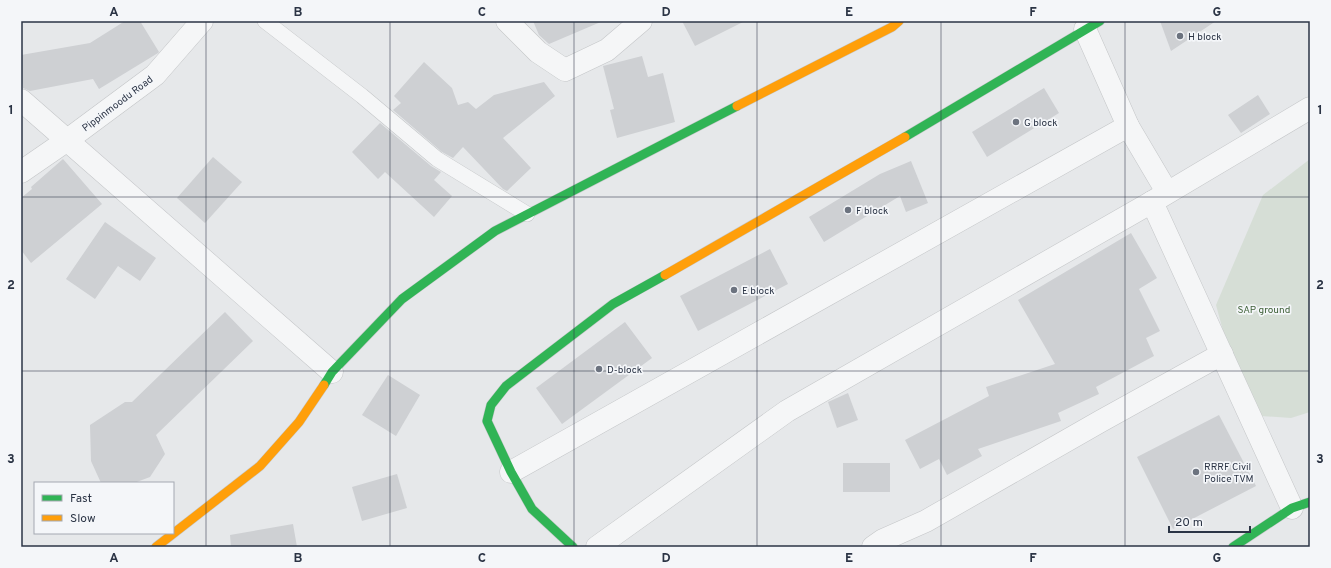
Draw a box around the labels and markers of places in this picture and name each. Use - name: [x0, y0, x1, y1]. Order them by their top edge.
- marker: H block: [1175, 31, 1185, 41]
- place label: H block: [1188, 31, 1222, 44]
- marker: G block: [1011, 117, 1021, 127]
- place label: G block: [1024, 117, 1058, 130]
- marker: F block: [843, 205, 853, 215]
- place label: F block: [856, 205, 888, 218]
- marker: E block: [729, 285, 739, 295]
- place label: E block: [742, 285, 775, 298]
- marker: D-block: [594, 364, 604, 374]
- place label: D-block: [607, 364, 642, 377]
- place label: RRRF Civil Police TVM: [1204, 461, 1254, 486]
- marker: RRRF Civil Police TVM: [1191, 467, 1201, 477]

